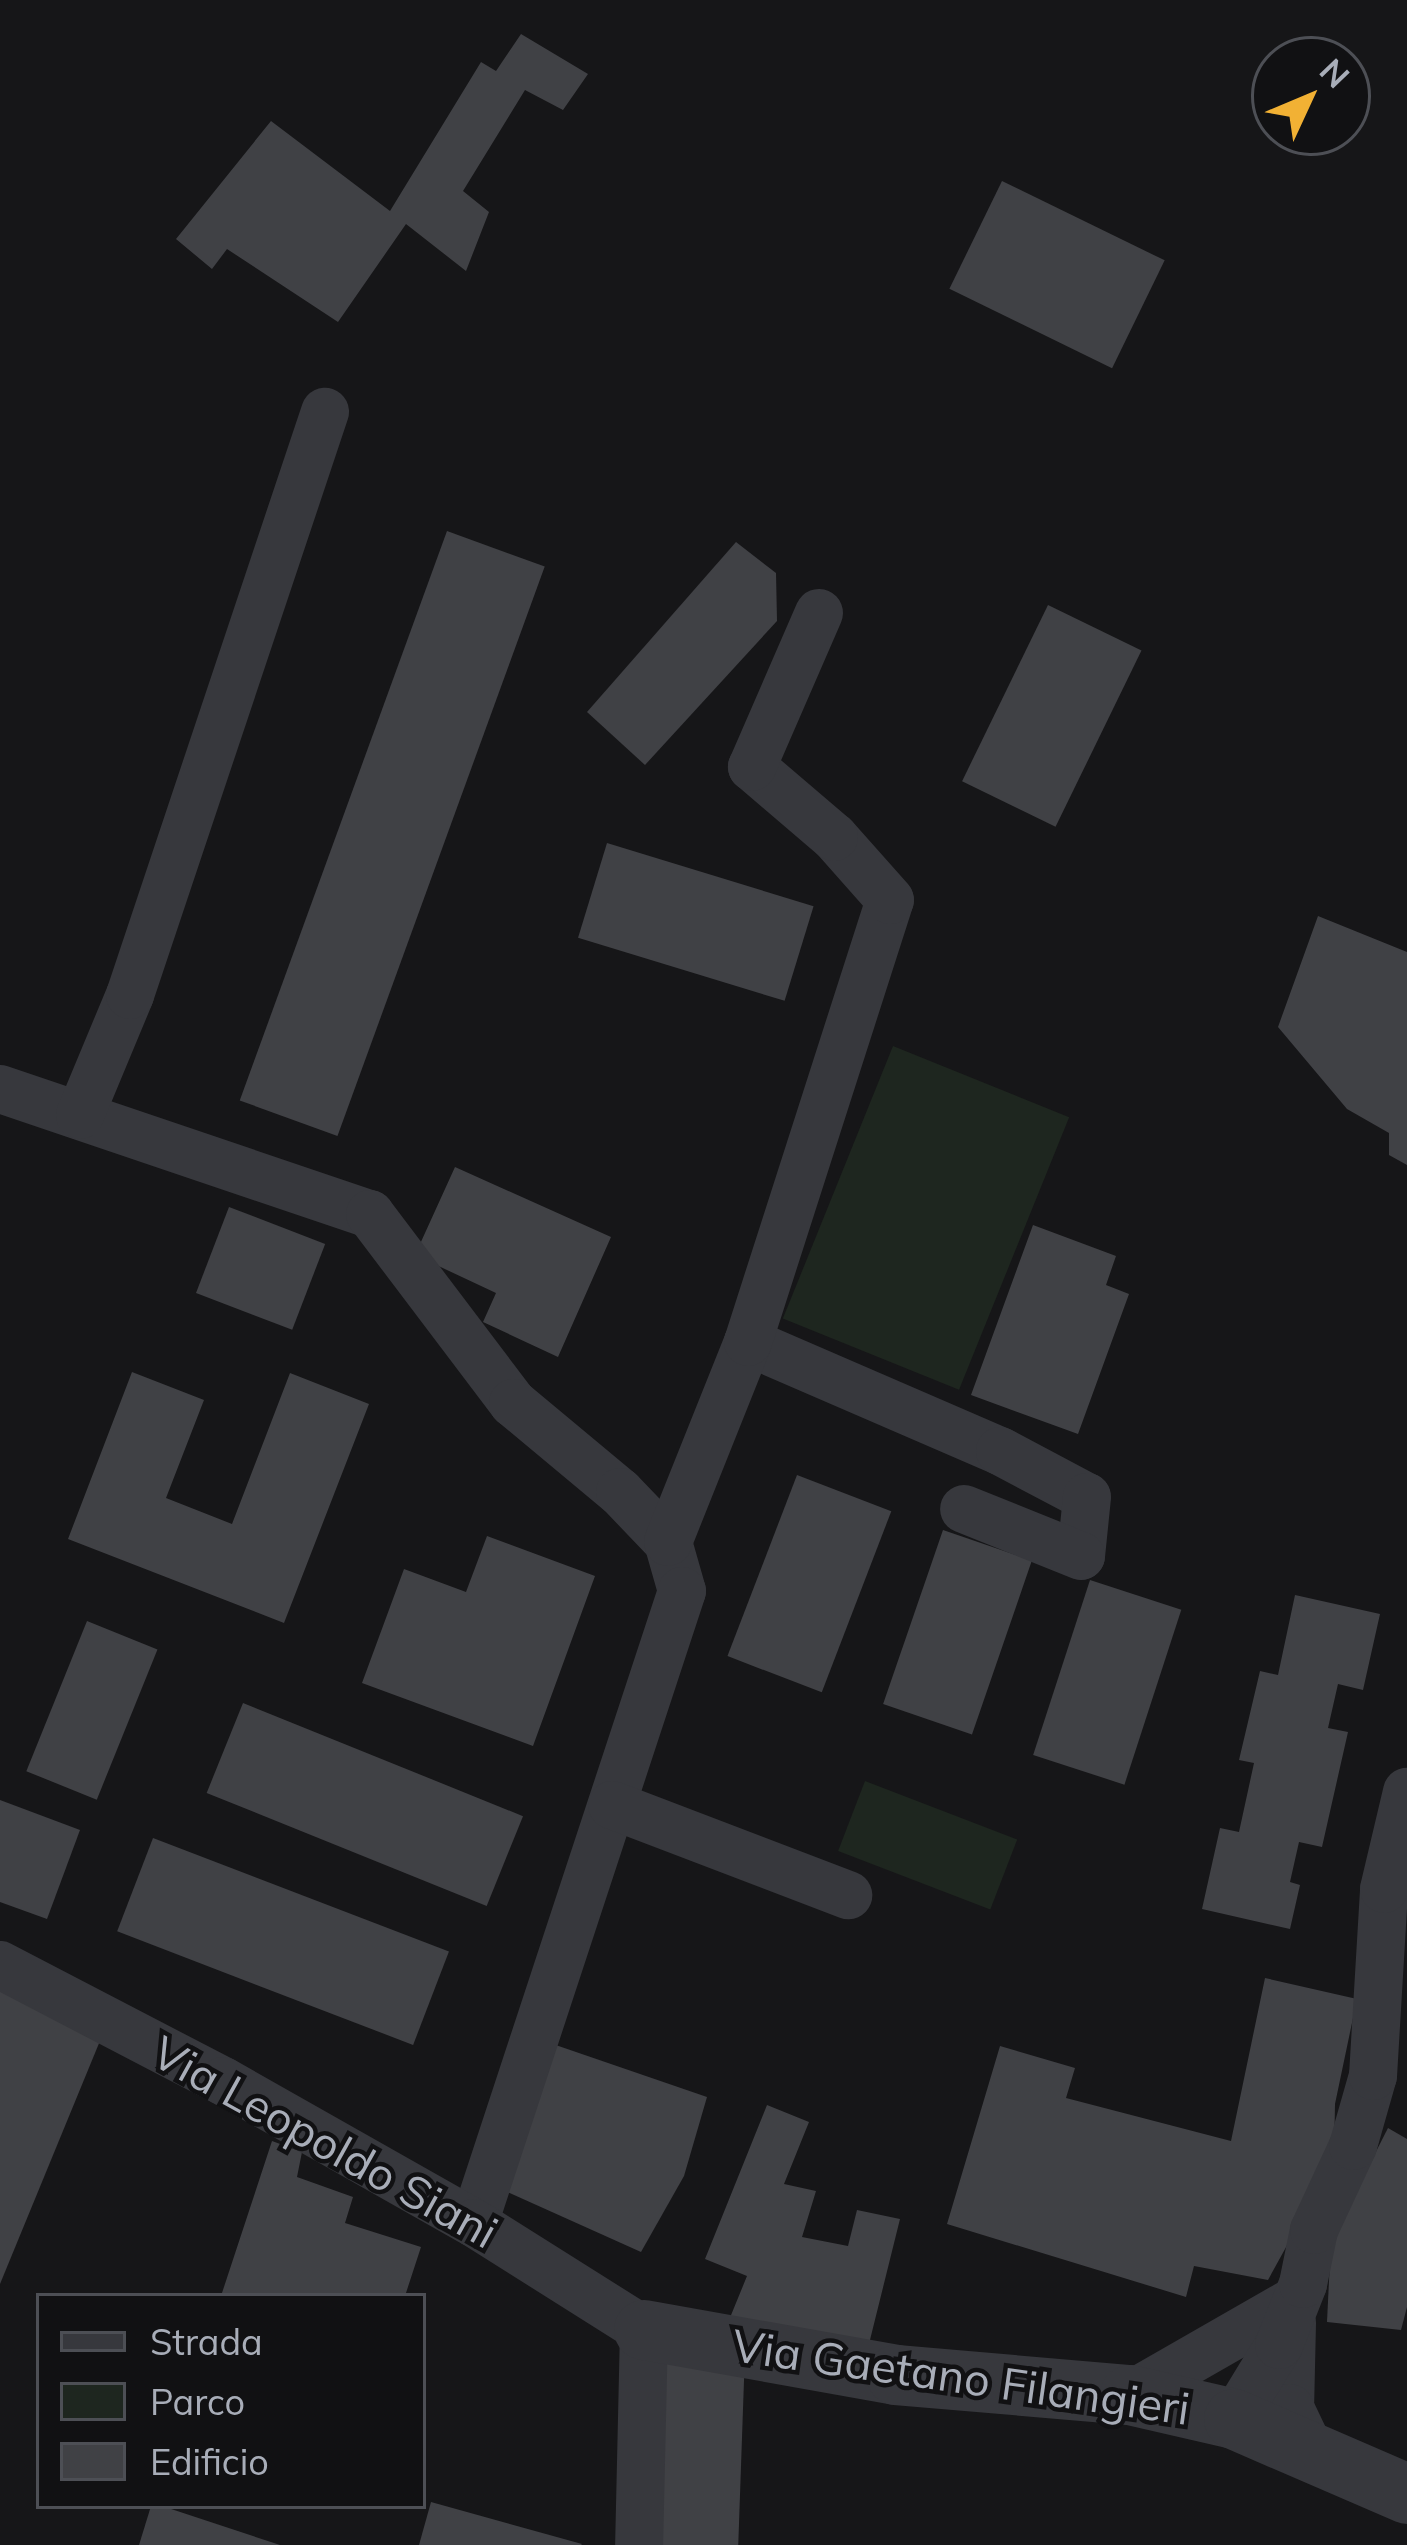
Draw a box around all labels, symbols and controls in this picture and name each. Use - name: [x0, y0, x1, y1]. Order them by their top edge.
- north arrow: [1251, 36, 1371, 156]
- text: N: [1312, 50, 1358, 96]
- street label: Via Leopoldo Siani: [143, 2025, 507, 2259]
- legend: [36, 2293, 426, 2509]
- street label: Via Gaetano Filangieri: [729, 2318, 1193, 2436]
- text: Strada: [150, 2319, 263, 2364]
- text: Parco: [150, 2379, 245, 2424]
- text: Edificio: [150, 2439, 269, 2484]

